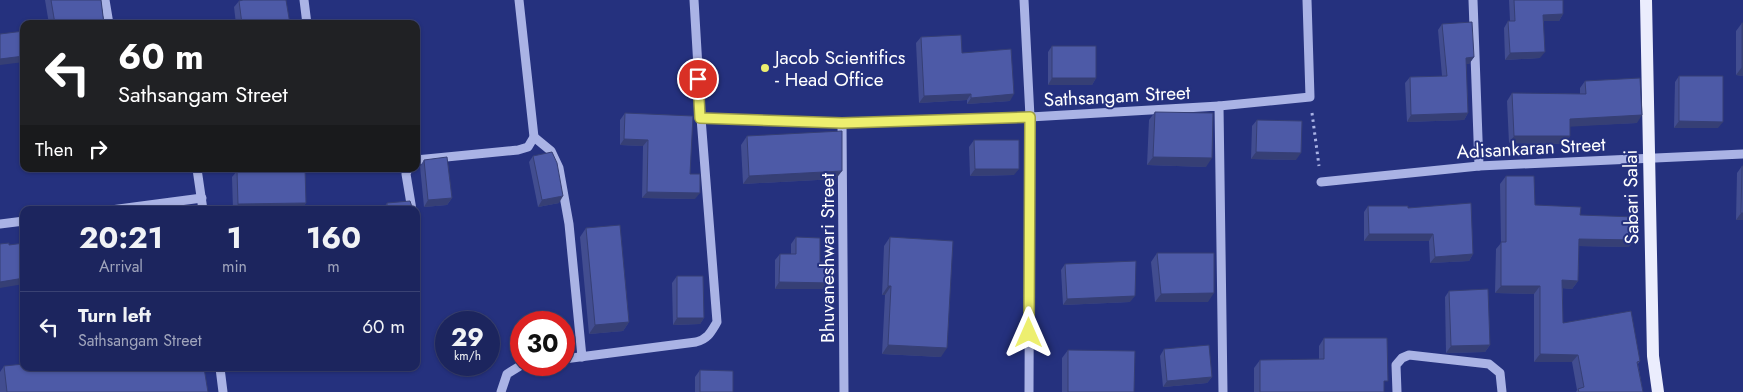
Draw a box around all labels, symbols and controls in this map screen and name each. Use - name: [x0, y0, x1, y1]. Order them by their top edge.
- text: 60 m: [118, 32, 204, 82]
- icon: left: [35, 40, 100, 105]
- place label: Jacob Scientifics - Head Office: [772, 44, 906, 93]
- pin: [677, 58, 719, 100]
- marker: Jacob Scientifics - Head Office: [759, 62, 771, 74]
- icon: arrive: [684, 65, 712, 93]
- text: Sathsangam Street: [118, 78, 288, 110]
- street label: Sathsangam Street: [1043, 79, 1191, 113]
- street label: Adisankaran Street: [1456, 131, 1607, 165]
- icon: right: [84, 135, 112, 163]
- text: Then: [35, 136, 74, 163]
- street label: Sabari Salai: [1617, 149, 1645, 245]
- street label: Bhuvaneshwari Street: [814, 173, 841, 343]
- text: 20:21: [79, 216, 163, 259]
- text: 1: [227, 216, 242, 259]
- text: 160: [306, 216, 361, 259]
- text: Arrival: [99, 255, 143, 278]
- text: min: [222, 255, 247, 278]
- text: m: [327, 255, 340, 278]
- text: Turn left: [78, 302, 151, 329]
- position arrow: [1002, 306, 1054, 358]
- speed limit sign: 30: [510, 311, 575, 376]
- icon: left: [35, 313, 63, 341]
- text: 60 m: [362, 313, 405, 340]
- text: 29: [451, 319, 484, 355]
- text: Sathsangam Street: [78, 329, 202, 352]
- text: km/h: [454, 347, 481, 365]

